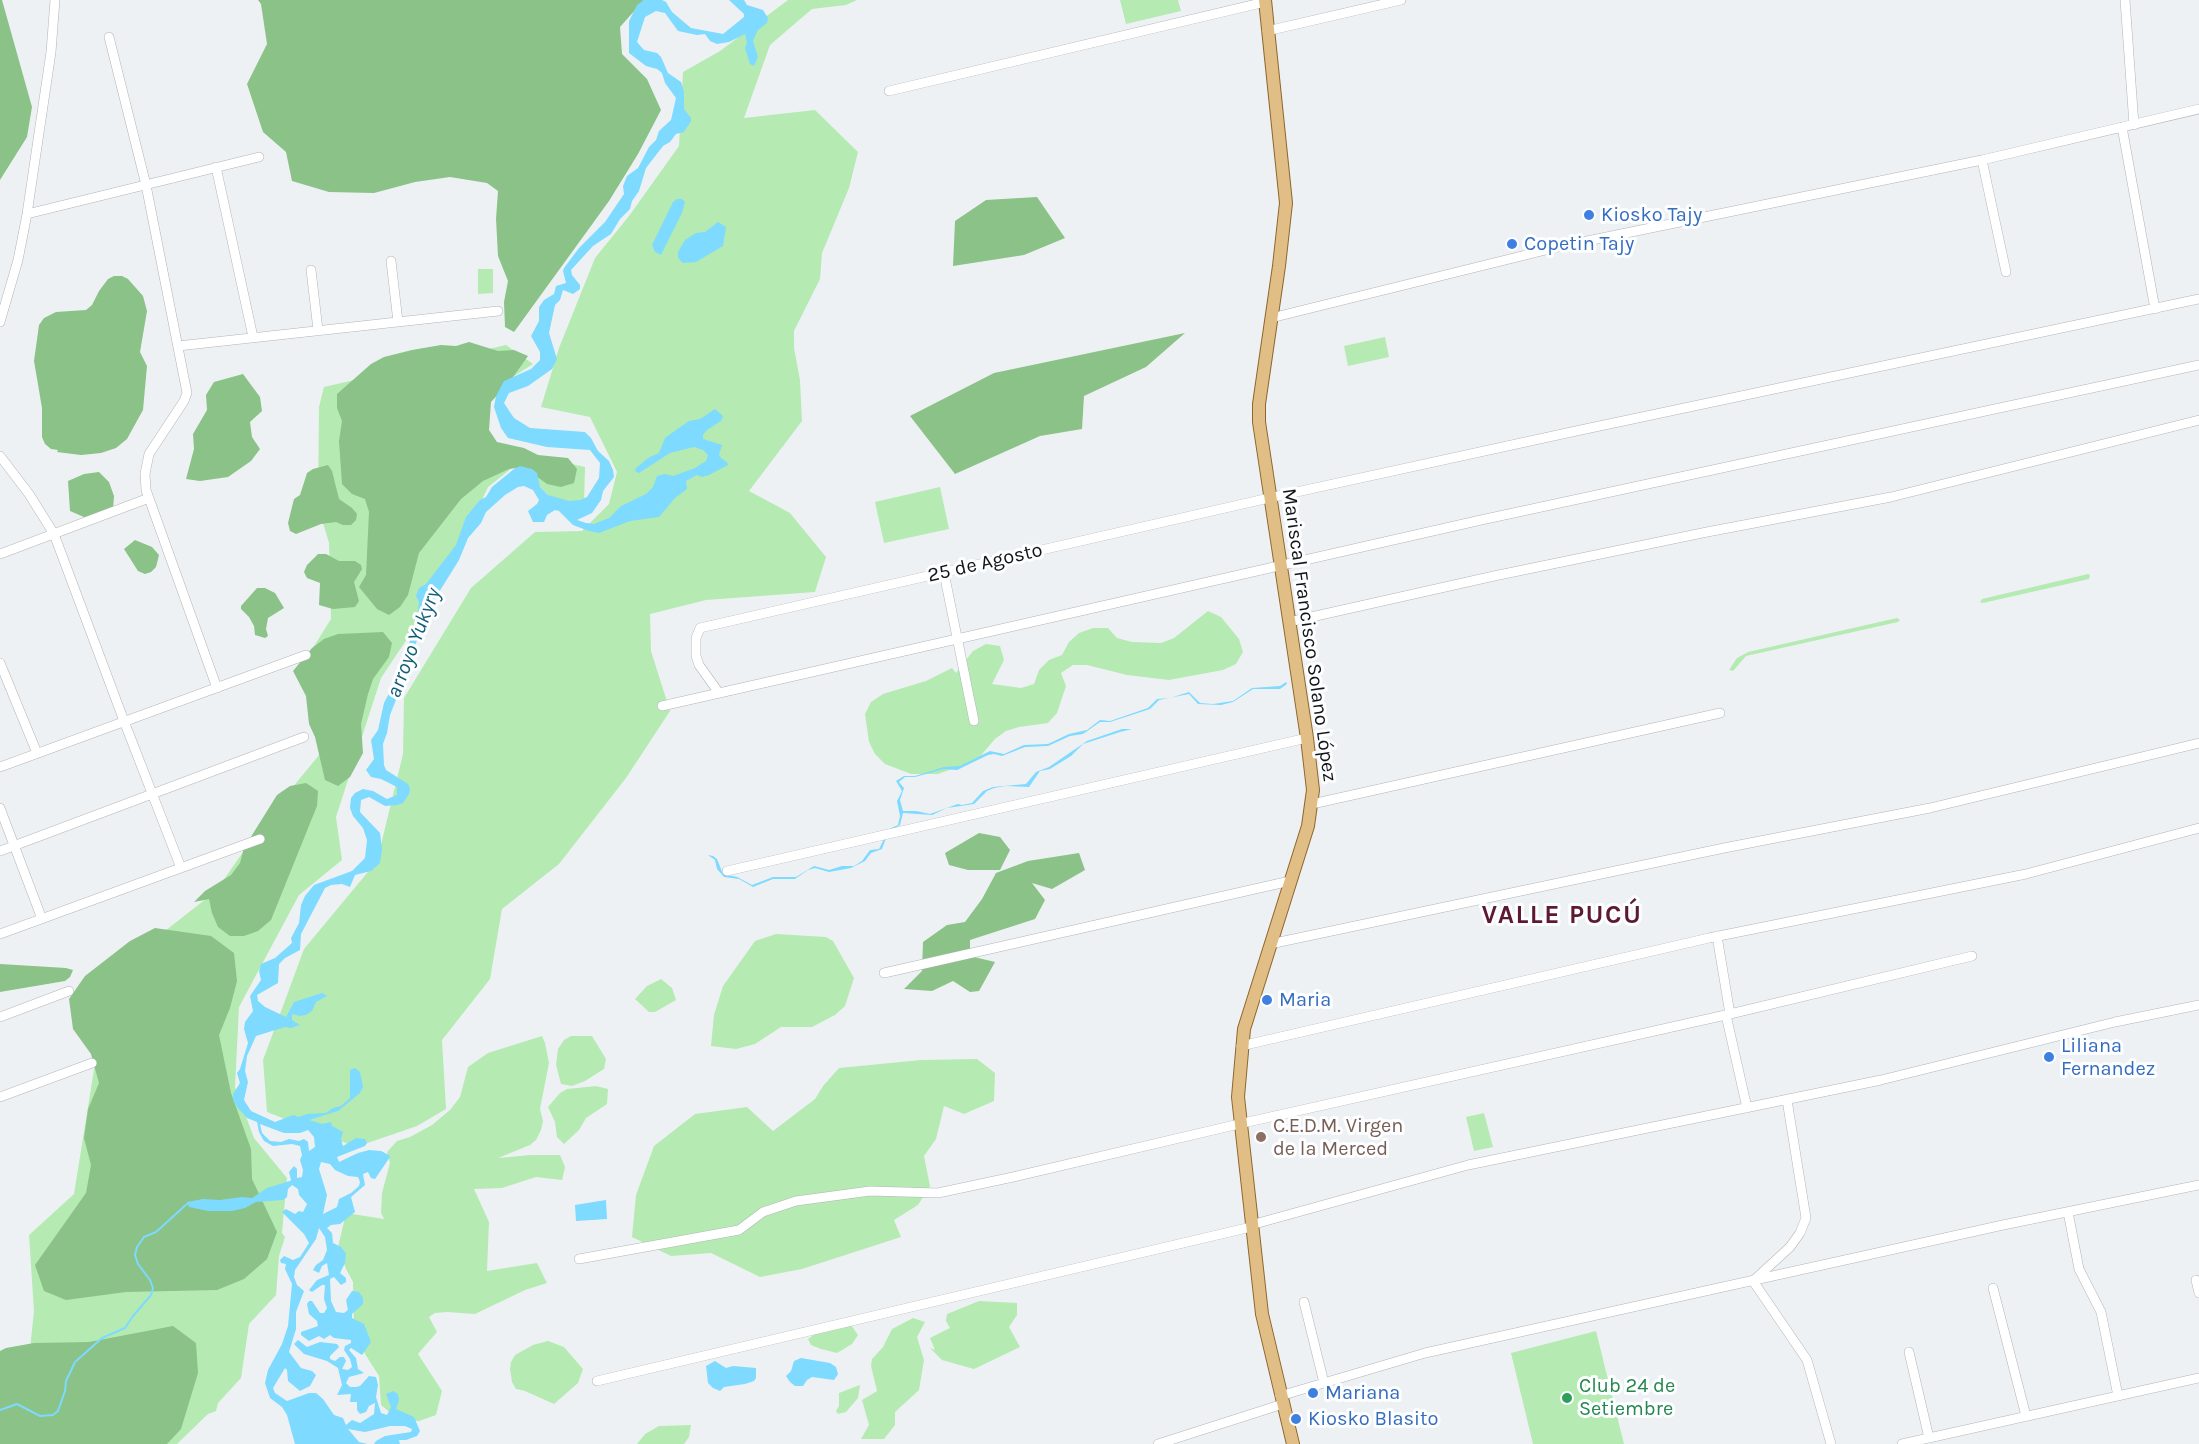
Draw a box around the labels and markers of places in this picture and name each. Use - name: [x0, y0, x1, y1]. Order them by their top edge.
- place label: Kiosko Tajy: [1601, 203, 1702, 227]
- marker: Kiosko Tajy: [1582, 208, 1596, 222]
- place label: Copetin Tajy: [1524, 232, 1634, 256]
- marker: Copetin Tajy: [1505, 237, 1519, 251]
- place label: Maria: [1279, 988, 1331, 1012]
- marker: Maria: [1260, 993, 1274, 1007]
- place label: Liliana Fernandez: [2061, 1034, 2155, 1081]
- marker: Liliana Fernandez: [2042, 1050, 2056, 1064]
- place label: C.E.D.M. Virgen de la Merced: [1273, 1114, 1403, 1161]
- marker: C.E.D.M. Virgen de la Merced: [1254, 1130, 1268, 1144]
- place label: Club 24 de Setiembre: [1579, 1374, 1675, 1421]
- place label: Mariana: [1325, 1381, 1400, 1405]
- marker: Mariana: [1306, 1386, 1320, 1400]
- marker: Club 24 de Setiembre: [1560, 1391, 1574, 1405]
- place label: Kiosko Blasito: [1308, 1407, 1438, 1431]
- marker: Kiosko Blasito: [1289, 1412, 1303, 1426]

